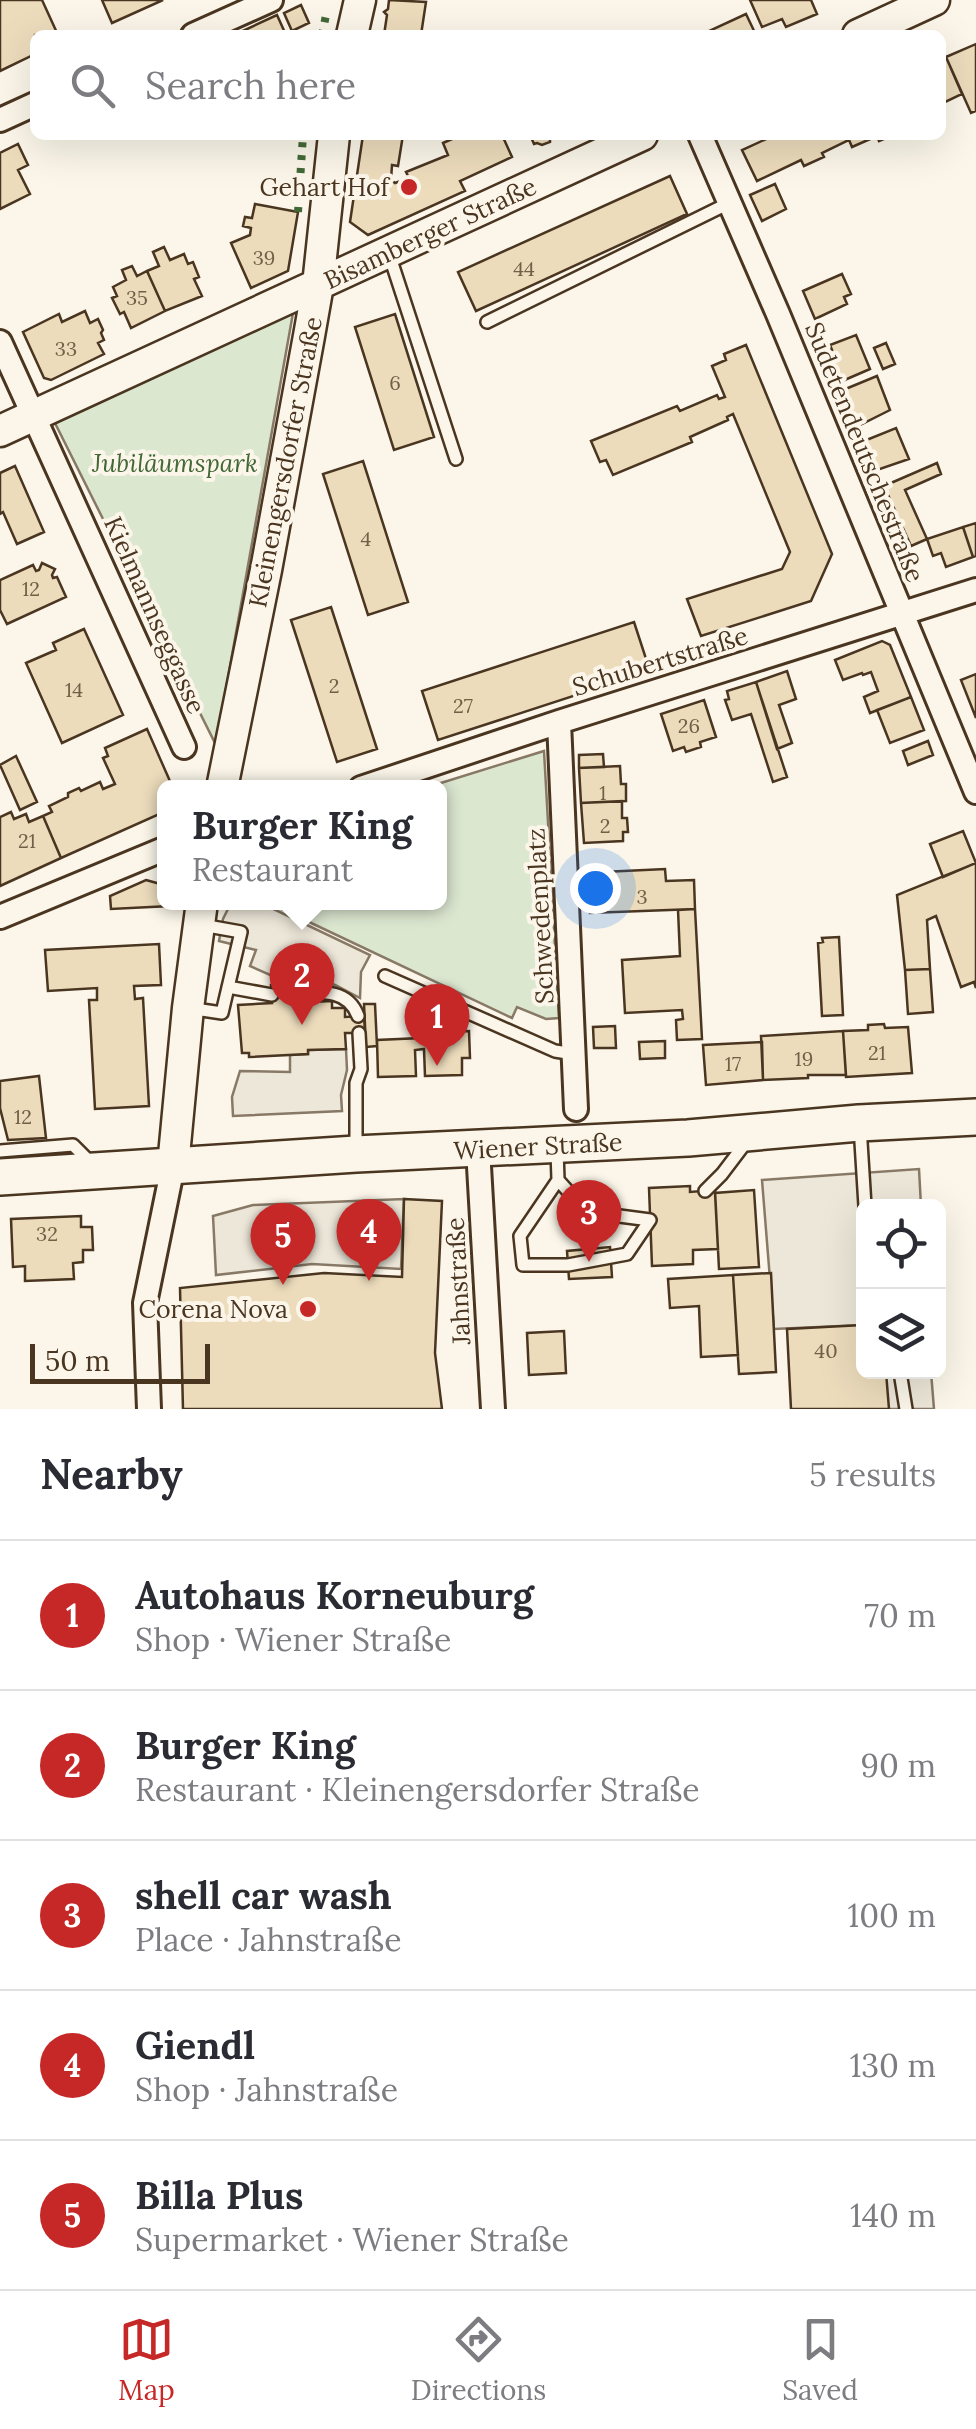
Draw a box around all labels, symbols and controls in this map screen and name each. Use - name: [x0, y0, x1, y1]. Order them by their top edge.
- search box: [30, 30, 946, 140]
- icon: search: [65, 58, 120, 113]
- text: Search here: [145, 61, 356, 109]
- street label: Bisamberger Straße: [319, 170, 541, 296]
- place label: Gehart Hof: [259, 171, 391, 203]
- marker: Gehart Hof: [398, 176, 420, 198]
- house number: 39: [253, 245, 275, 270]
- house number: 44: [513, 256, 535, 281]
- house number: 35: [126, 285, 148, 310]
- street label: Kleinengersdorfer Straße: [241, 314, 329, 610]
- street label: Sudetendeutschestraße: [798, 317, 932, 587]
- house number: 33: [55, 336, 77, 361]
- house number: 6: [389, 370, 401, 395]
- park label: Jubiläumspark: [91, 447, 258, 479]
- street label: Kielmannseggasse: [97, 511, 213, 719]
- house number: 4: [361, 526, 372, 551]
- house number: 12: [22, 576, 40, 601]
- street label: Schubertstraße: [569, 619, 751, 703]
- house number: 2: [329, 673, 339, 698]
- house number: 14: [65, 677, 83, 702]
- house number: 27: [453, 693, 473, 718]
- house number: 26: [678, 713, 700, 738]
- popup: [157, 780, 447, 910]
- house number: 1: [599, 780, 607, 805]
- text: Burger King: [192, 801, 412, 849]
- house number: 2: [600, 813, 610, 838]
- street label: Schwedenplatz: [519, 827, 561, 1005]
- house number: 21: [18, 828, 36, 853]
- text: Restaurant: [192, 849, 353, 890]
- your location: [570, 863, 621, 914]
- house number: 3: [636, 884, 648, 909]
- pin: 2: [270, 942, 334, 1025]
- pin: 1: [404, 984, 470, 1066]
- house number: 21: [868, 1040, 886, 1065]
- house number: 19: [795, 1046, 813, 1071]
- house number: 17: [725, 1051, 741, 1076]
- house number: 12: [14, 1104, 32, 1129]
- street label: Wiener Straße: [453, 1126, 623, 1166]
- pin: 3: [556, 1180, 622, 1262]
- pin: 4: [336, 1198, 402, 1281]
- map controls: [856, 1199, 946, 1379]
- button: locate: [856, 1199, 946, 1289]
- pin: 5: [250, 1202, 316, 1285]
- street label: Jahnstraße: [439, 1217, 477, 1346]
- house number: 32: [36, 1221, 58, 1246]
- button: layers: [856, 1289, 946, 1379]
- place label: Corena Nova: [138, 1293, 288, 1325]
- marker: Corena Nova: [297, 1298, 319, 1320]
- house number: 40: [814, 1338, 838, 1363]
- scale bar: [30, 1339, 210, 1384]
- text: 50 m: [45, 1343, 110, 1379]
- text: Nearby: [40, 1447, 183, 1501]
- text: 5 results: [809, 1454, 936, 1495]
- text: Autohaus Korneuburg: [135, 1571, 534, 1619]
- text: 1: [66, 1595, 79, 1636]
- text: 70 m: [864, 1595, 936, 1636]
- text: Shop · Wiener Straße: [135, 1619, 451, 1660]
- text: Burger King: [135, 1721, 356, 1769]
- text: 2: [64, 1745, 81, 1786]
- text: 90 m: [861, 1745, 936, 1786]
- text: Restaurant · Kleinengersdorfer Straße: [135, 1769, 700, 1810]
- text: shell car wash: [135, 1871, 392, 1919]
- text: 3: [64, 1895, 81, 1936]
- text: 100 m: [848, 1895, 936, 1936]
- text: Place · Jahnstraße: [135, 1919, 402, 1960]
- text: Giendl: [135, 2021, 255, 2069]
- text: 4: [64, 2045, 81, 2086]
- text: 130 m: [850, 2045, 936, 2086]
- text: Shop · Jahnstraße: [135, 2069, 398, 2110]
- text: Billa Plus: [135, 2171, 304, 2219]
- text: 5: [64, 2195, 81, 2236]
- text: 140 m: [850, 2195, 936, 2236]
- text: Supermarket · Wiener Straße: [135, 2219, 569, 2260]
- tab: Map: [118, 2312, 175, 2408]
- tab: Directions: [411, 2312, 546, 2408]
- tab: Saved: [782, 2312, 858, 2408]

